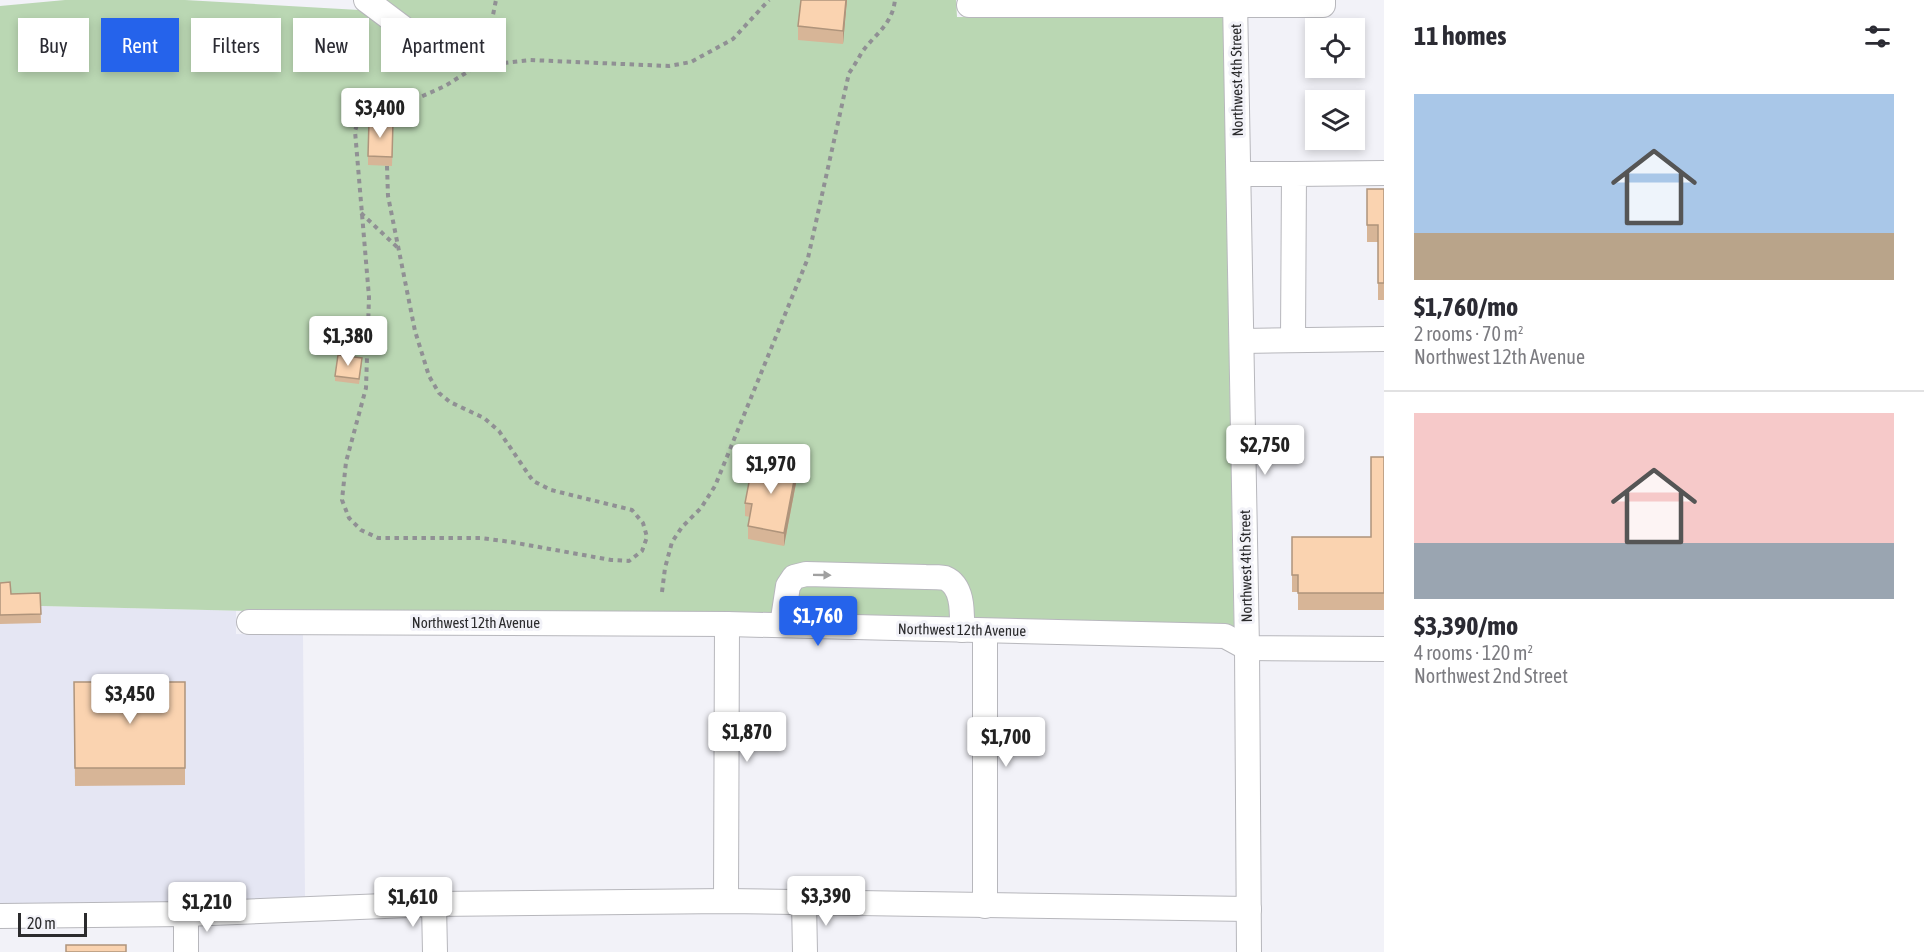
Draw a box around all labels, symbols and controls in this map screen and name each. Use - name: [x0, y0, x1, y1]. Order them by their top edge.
- chip: Buy: [18, 18, 89, 72]
- chip: Rent: [101, 18, 179, 72]
- chip: Filters: [191, 18, 281, 72]
- chip: New: [293, 18, 369, 72]
- chip: Apartment: [381, 18, 506, 72]
- map controls: [1305, 18, 1365, 150]
- button: locate: [1305, 18, 1365, 78]
- icon: filters: [1861, 20, 1894, 53]
- text: 11 homes: [1414, 21, 1507, 51]
- street label: Northwest 4th Street: [1227, 24, 1246, 136]
- pin: $3,400: [331, 88, 429, 139]
- button: layers: [1305, 90, 1365, 150]
- text: $3,400: [355, 96, 405, 119]
- icon: home: [1600, 133, 1708, 241]
- text: $1,760/mo: [1414, 292, 1518, 322]
- pin: $1,380: [299, 316, 397, 367]
- text: 2 rooms · 70 m²: [1414, 322, 1524, 345]
- text: $1,380: [323, 324, 373, 347]
- text: Northwest 12th Avenue: [1414, 345, 1585, 368]
- pin: $2,750: [1216, 425, 1314, 476]
- text: $2,750: [1240, 433, 1290, 456]
- pin: $1,970: [722, 444, 820, 495]
- text: $1,970: [746, 452, 796, 475]
- icon: home: [1600, 452, 1708, 560]
- street label: Northwest 4th Street: [1236, 510, 1255, 622]
- one-way arrow: [813, 570, 832, 579]
- pin: $1,760: [769, 596, 867, 647]
- text: $1,760: [793, 604, 843, 627]
- text: $3,390/mo: [1414, 611, 1518, 641]
- street label: Northwest 12th Avenue: [412, 614, 540, 631]
- street label: Northwest 12th Avenue: [898, 620, 1026, 639]
- text: 4 rooms · 120 m²: [1414, 641, 1533, 664]
- text: Northwest 2nd Street: [1414, 664, 1568, 687]
- pin: $3,450: [81, 674, 179, 725]
- text: $3,450: [105, 682, 155, 705]
- pin: $1,870: [698, 712, 796, 763]
- pin: $1,700: [957, 717, 1055, 768]
- text: $1,870: [722, 720, 772, 743]
- text: $1,700: [981, 725, 1031, 748]
- pin: $3,390: [777, 876, 875, 927]
- pin: $1,610: [364, 877, 462, 928]
- pin: $1,210: [158, 882, 256, 933]
- text: $3,390: [801, 884, 851, 907]
- text: $1,610: [388, 885, 438, 908]
- text: $1,210: [182, 890, 232, 913]
- scale bar: [18, 910, 87, 938]
- text: 20 m: [27, 914, 56, 932]

